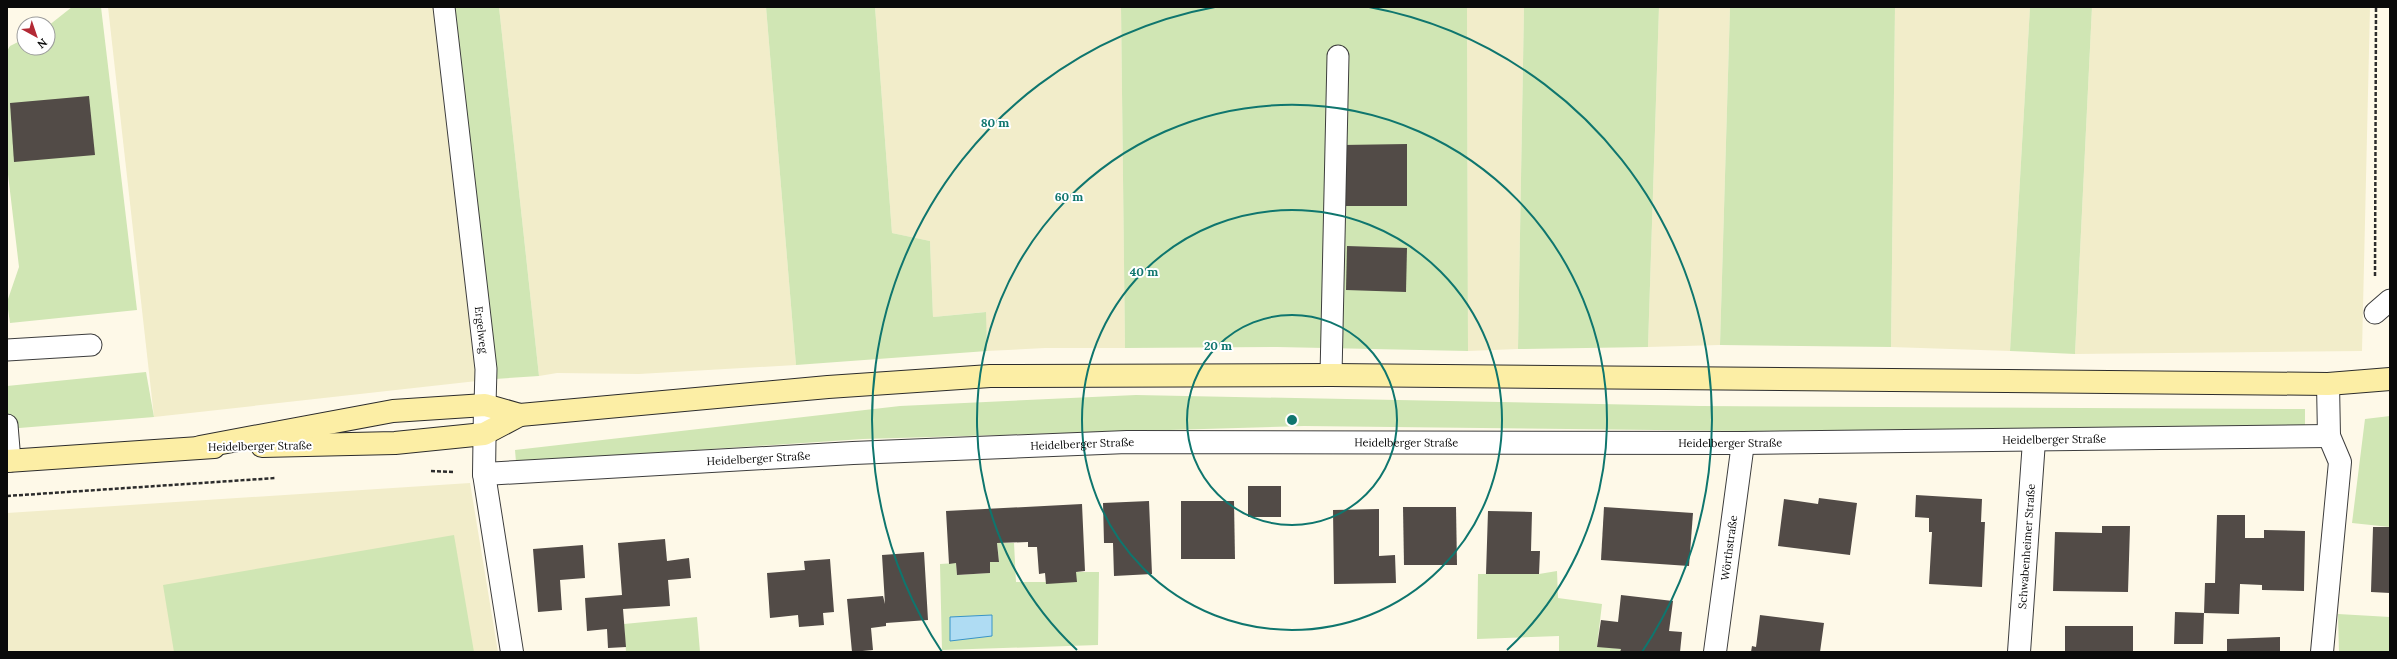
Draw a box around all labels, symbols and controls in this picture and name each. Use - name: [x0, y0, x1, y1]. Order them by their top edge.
- north arrow: [16, 16, 56, 56]
- text: N: [34, 36, 50, 52]
- text: 80 m: [981, 115, 1009, 130]
- text: 60 m: [1055, 189, 1083, 204]
- text: 40 m: [1130, 264, 1158, 279]
- street label: Ergelweg: [472, 306, 491, 355]
- text: 20 m: [1204, 338, 1232, 353]
- centre of rings: [1285, 413, 1299, 427]
- street label: Heidelberger Straße: [2002, 432, 2106, 447]
- street label: Heidelberger Straße: [1030, 435, 1134, 453]
- street label: Heidelberger Straße: [1354, 435, 1458, 450]
- street label: Heidelberger Straße: [1678, 436, 1782, 450]
- street label: Heidelberger Straße: [208, 438, 312, 454]
- street label: Heidelberger Straße: [706, 448, 811, 468]
- street label: Schwabenheimer Straße: [2015, 483, 2038, 609]
- street label: Wörthstraße: [1718, 514, 1740, 582]

